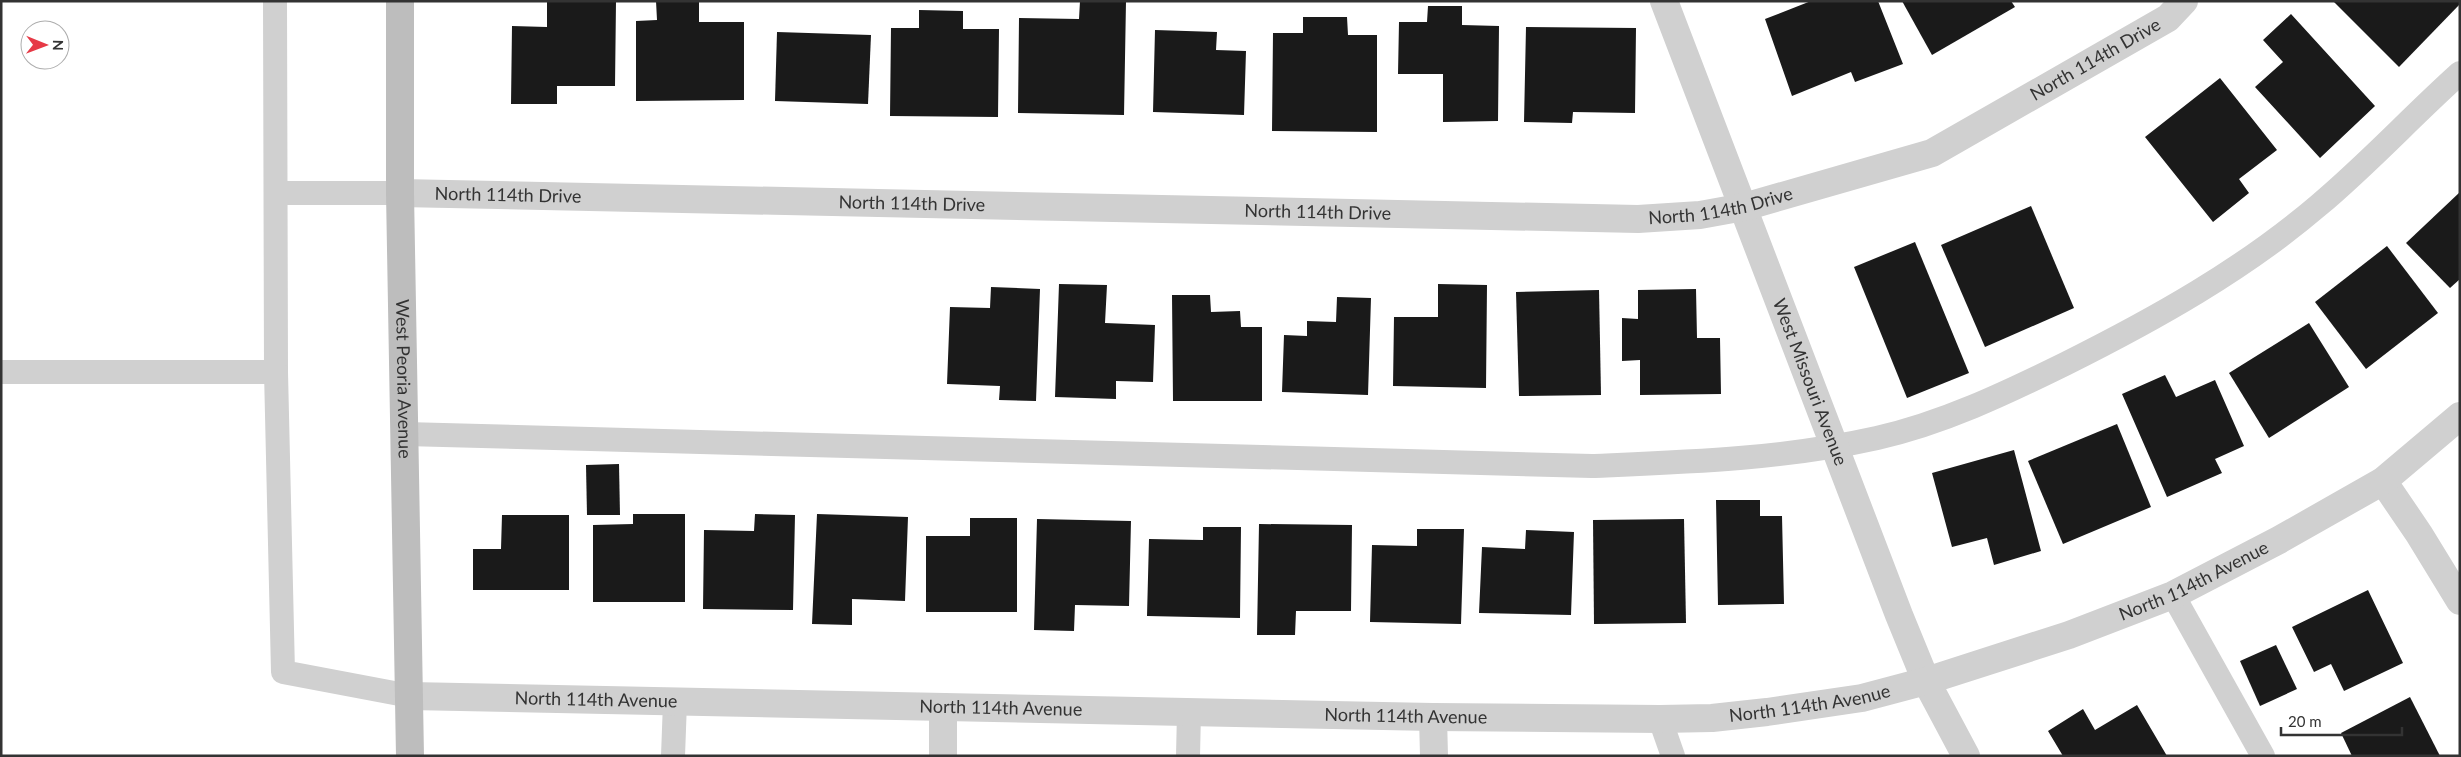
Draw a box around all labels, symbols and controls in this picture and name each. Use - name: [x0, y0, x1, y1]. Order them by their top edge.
- street label: North 114th Drive: [2026, 13, 2164, 105]
- north arrow: [20, 20, 70, 70]
- text: N: [50, 40, 67, 51]
- street label: North 114th Drive: [434, 182, 582, 207]
- street label: North 114th Drive: [1648, 182, 1795, 228]
- street label: North 114th Drive: [838, 190, 986, 215]
- street label: North 114th Drive: [1244, 199, 1391, 224]
- street label: West Missouri Avenue: [1769, 295, 1853, 468]
- street label: West Peoria Avenue: [392, 299, 417, 459]
- street label: North 114th Avenue: [2116, 536, 2272, 625]
- street label: North 114th Avenue: [1728, 679, 1892, 726]
- street label: North 114th Avenue: [514, 686, 678, 711]
- street label: North 114th Avenue: [919, 694, 1083, 720]
- street label: North 114th Avenue: [1324, 703, 1487, 727]
- scale bar: [2281, 704, 2402, 736]
- text: 20 m: [2288, 712, 2322, 730]

